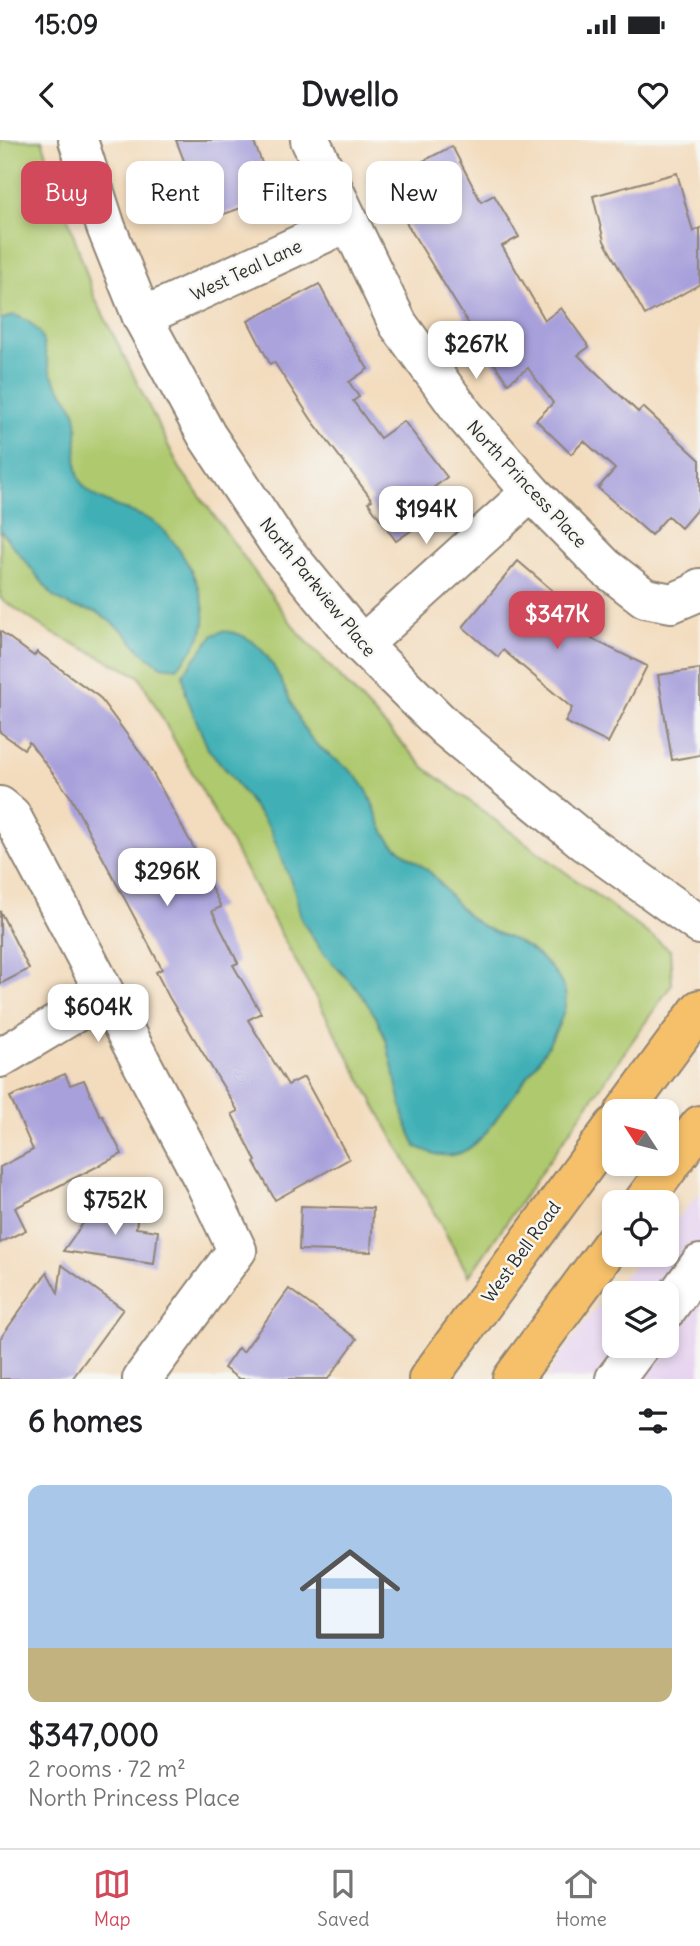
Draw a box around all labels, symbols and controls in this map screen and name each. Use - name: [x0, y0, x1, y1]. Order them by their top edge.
- text: 15:09: [35, 8, 98, 41]
- text: Dwello: [301, 74, 399, 115]
- icon: back: [28, 76, 66, 114]
- icon: heart: [634, 76, 672, 114]
- chip: Buy: [21, 161, 112, 224]
- chip: Rent: [126, 161, 224, 224]
- chip: Filters: [238, 161, 352, 224]
- chip: New: [366, 161, 462, 224]
- street label: West Teal Lane: [187, 234, 305, 306]
- pin: $267K: [427, 322, 525, 381]
- text: $267K: [444, 329, 508, 358]
- street label: North Princess Place: [462, 416, 592, 552]
- pin: $194K: [377, 486, 475, 546]
- text: $194K: [395, 494, 457, 523]
- street label: North Parkview Place: [255, 513, 381, 661]
- pin: $347K: [508, 592, 606, 651]
- text: $347K: [525, 599, 589, 628]
- pin: $296K: [118, 848, 216, 908]
- text: $296K: [134, 856, 200, 885]
- pin: $604K: [49, 984, 147, 1044]
- text: $604K: [64, 992, 132, 1021]
- north arrow: [602, 1099, 679, 1176]
- map controls: [602, 1099, 679, 1358]
- pin: $752K: [66, 1178, 164, 1237]
- text: $752K: [83, 1185, 147, 1214]
- button: locate: [602, 1190, 679, 1267]
- street label: West Bell Road: [476, 1196, 566, 1307]
- button: layers: [602, 1281, 679, 1358]
- text: 6 homes: [28, 1402, 143, 1440]
- icon: filters: [634, 1402, 672, 1440]
- icon: home: [287, 1531, 413, 1657]
- text: $347,000: [28, 1716, 159, 1754]
- text: 2 rooms · 72 m²: [28, 1754, 186, 1783]
- text: North Princess Place: [28, 1783, 240, 1812]
- tab: Map: [93, 1865, 131, 1931]
- tab: Saved: [317, 1865, 369, 1931]
- tab: Home: [556, 1865, 607, 1931]

